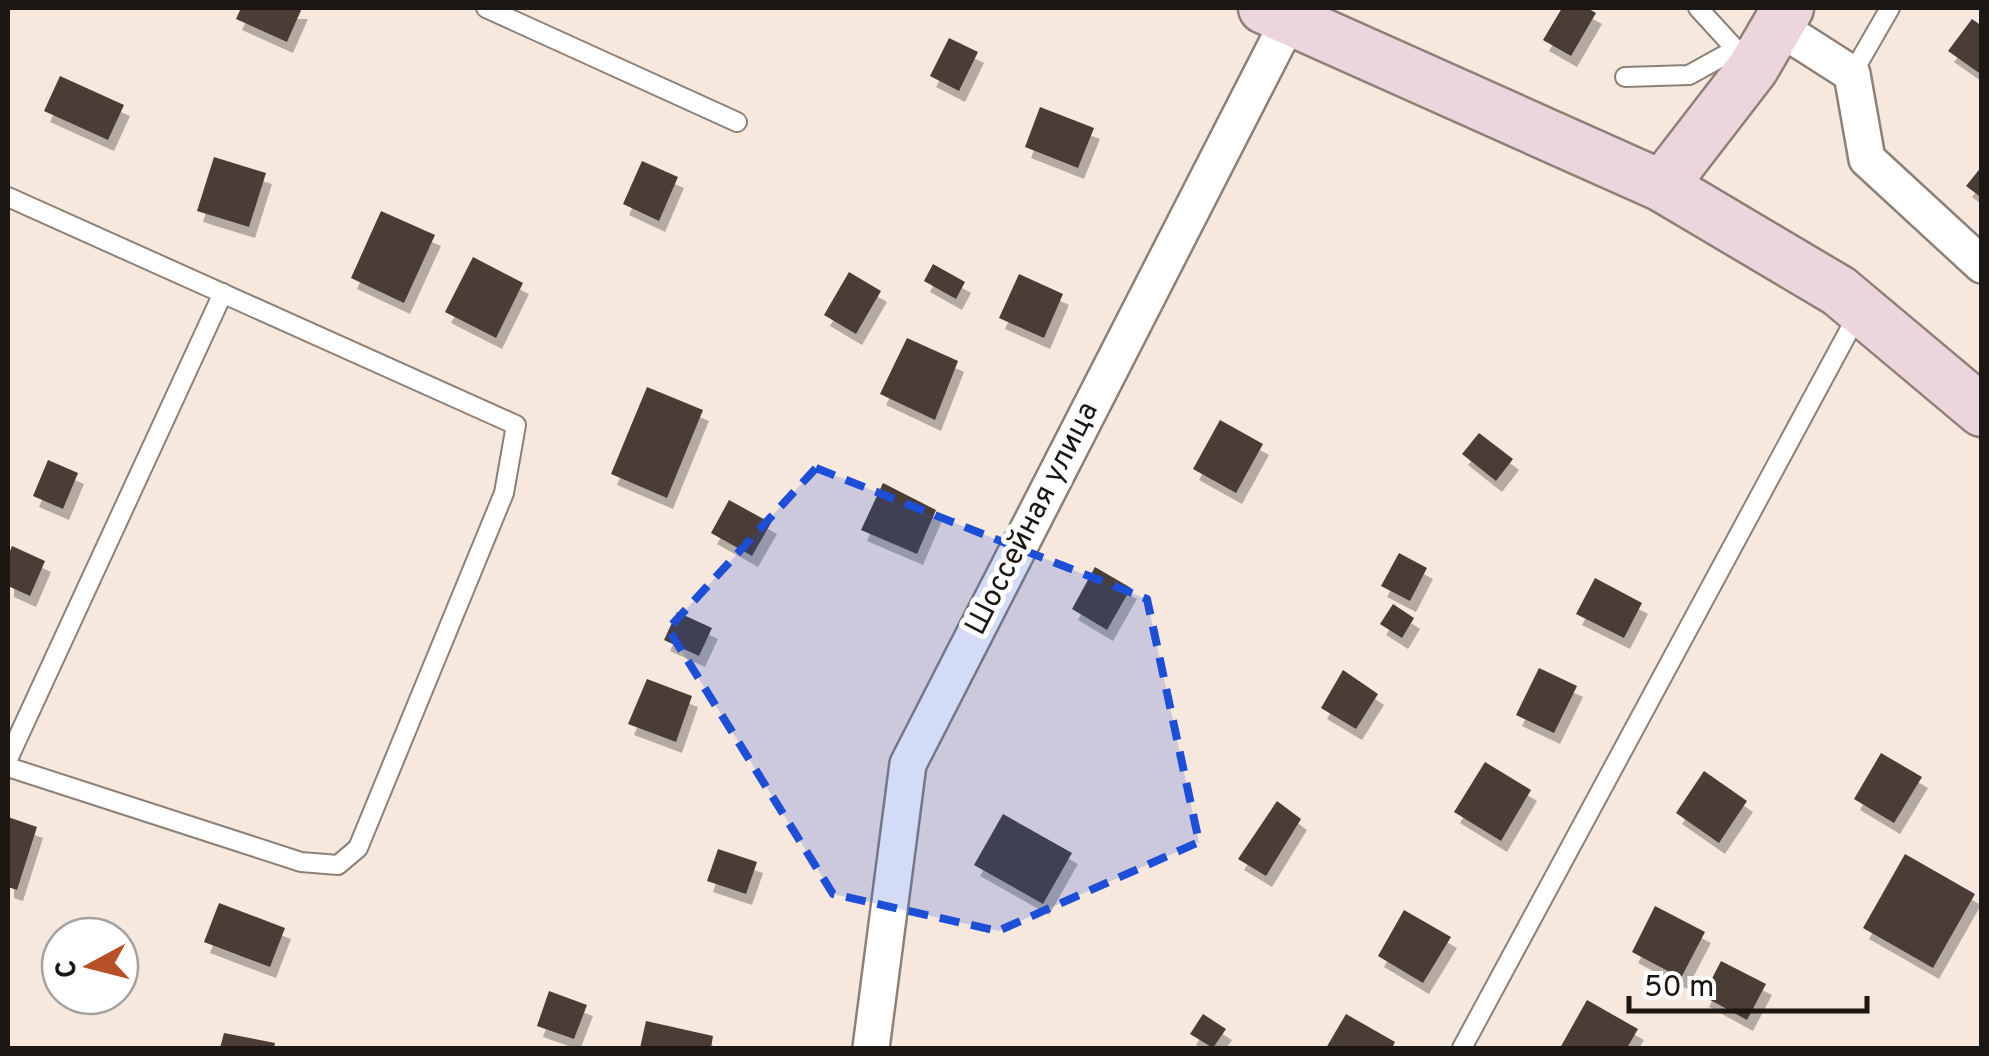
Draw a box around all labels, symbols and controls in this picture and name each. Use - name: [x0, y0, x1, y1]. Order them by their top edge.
- street label: Шоссейная улица: [958, 396, 1108, 642]
- north arrow: [40, 916, 140, 1016]
- scale bar: [1629, 951, 1866, 1013]
- text: С: [49, 958, 87, 980]
- text: 50 m: [1644, 970, 1714, 1007]

